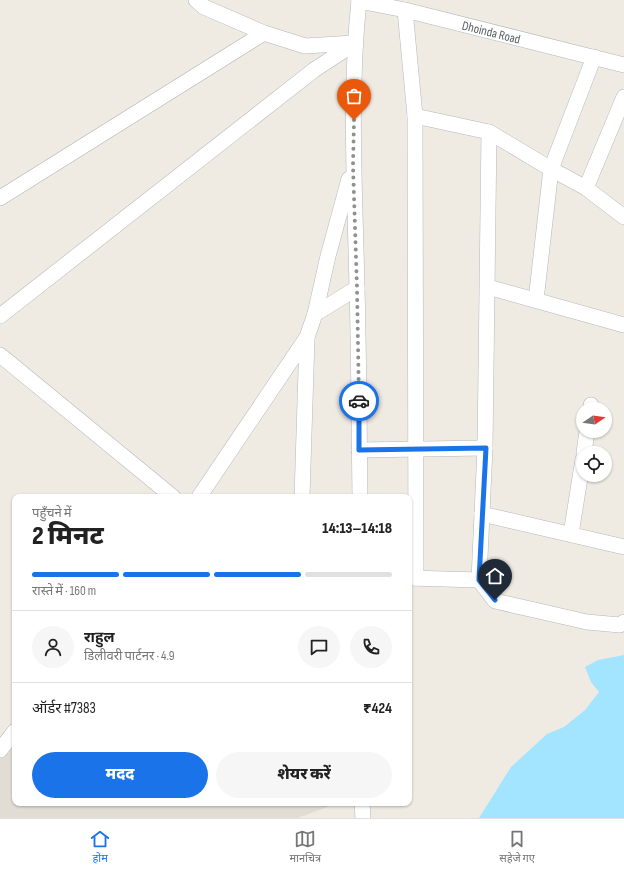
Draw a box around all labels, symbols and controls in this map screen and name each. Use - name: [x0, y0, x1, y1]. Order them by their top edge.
- street label: Dhoinda Road: [460, 18, 522, 48]
- pin: [337, 79, 371, 120]
- icon: bag: [343, 85, 365, 107]
- courier: [339, 381, 379, 421]
- icon: car: [348, 390, 370, 412]
- north arrow: [576, 402, 612, 438]
- map controls: [576, 402, 612, 482]
- button: locate: [576, 446, 612, 482]
- text: पहुँचने में: [32, 505, 72, 521]
- text: 14:13–14:18: [322, 519, 392, 538]
- text: 2 मिनट: [32, 521, 104, 552]
- pin: [478, 559, 512, 600]
- icon: home: [484, 565, 506, 587]
- text: रास्ते में · 160 m: [32, 583, 96, 599]
- button: person: [32, 626, 74, 668]
- button: chat: [298, 626, 340, 668]
- button: phone: [350, 626, 392, 668]
- text: राहुल: [84, 628, 115, 647]
- text: डिलीवरी पार्टनर · 4.9: [84, 648, 174, 664]
- text: ऑर्डर #7383: [32, 699, 96, 718]
- text: ₹424: [363, 699, 392, 718]
- button: मदद: [32, 752, 208, 798]
- button: शेयर करें: [216, 752, 392, 798]
- tab: होम: [89, 828, 111, 866]
- tab: मानचित्र: [290, 828, 321, 866]
- tab: सहेजे गए: [499, 828, 535, 866]

